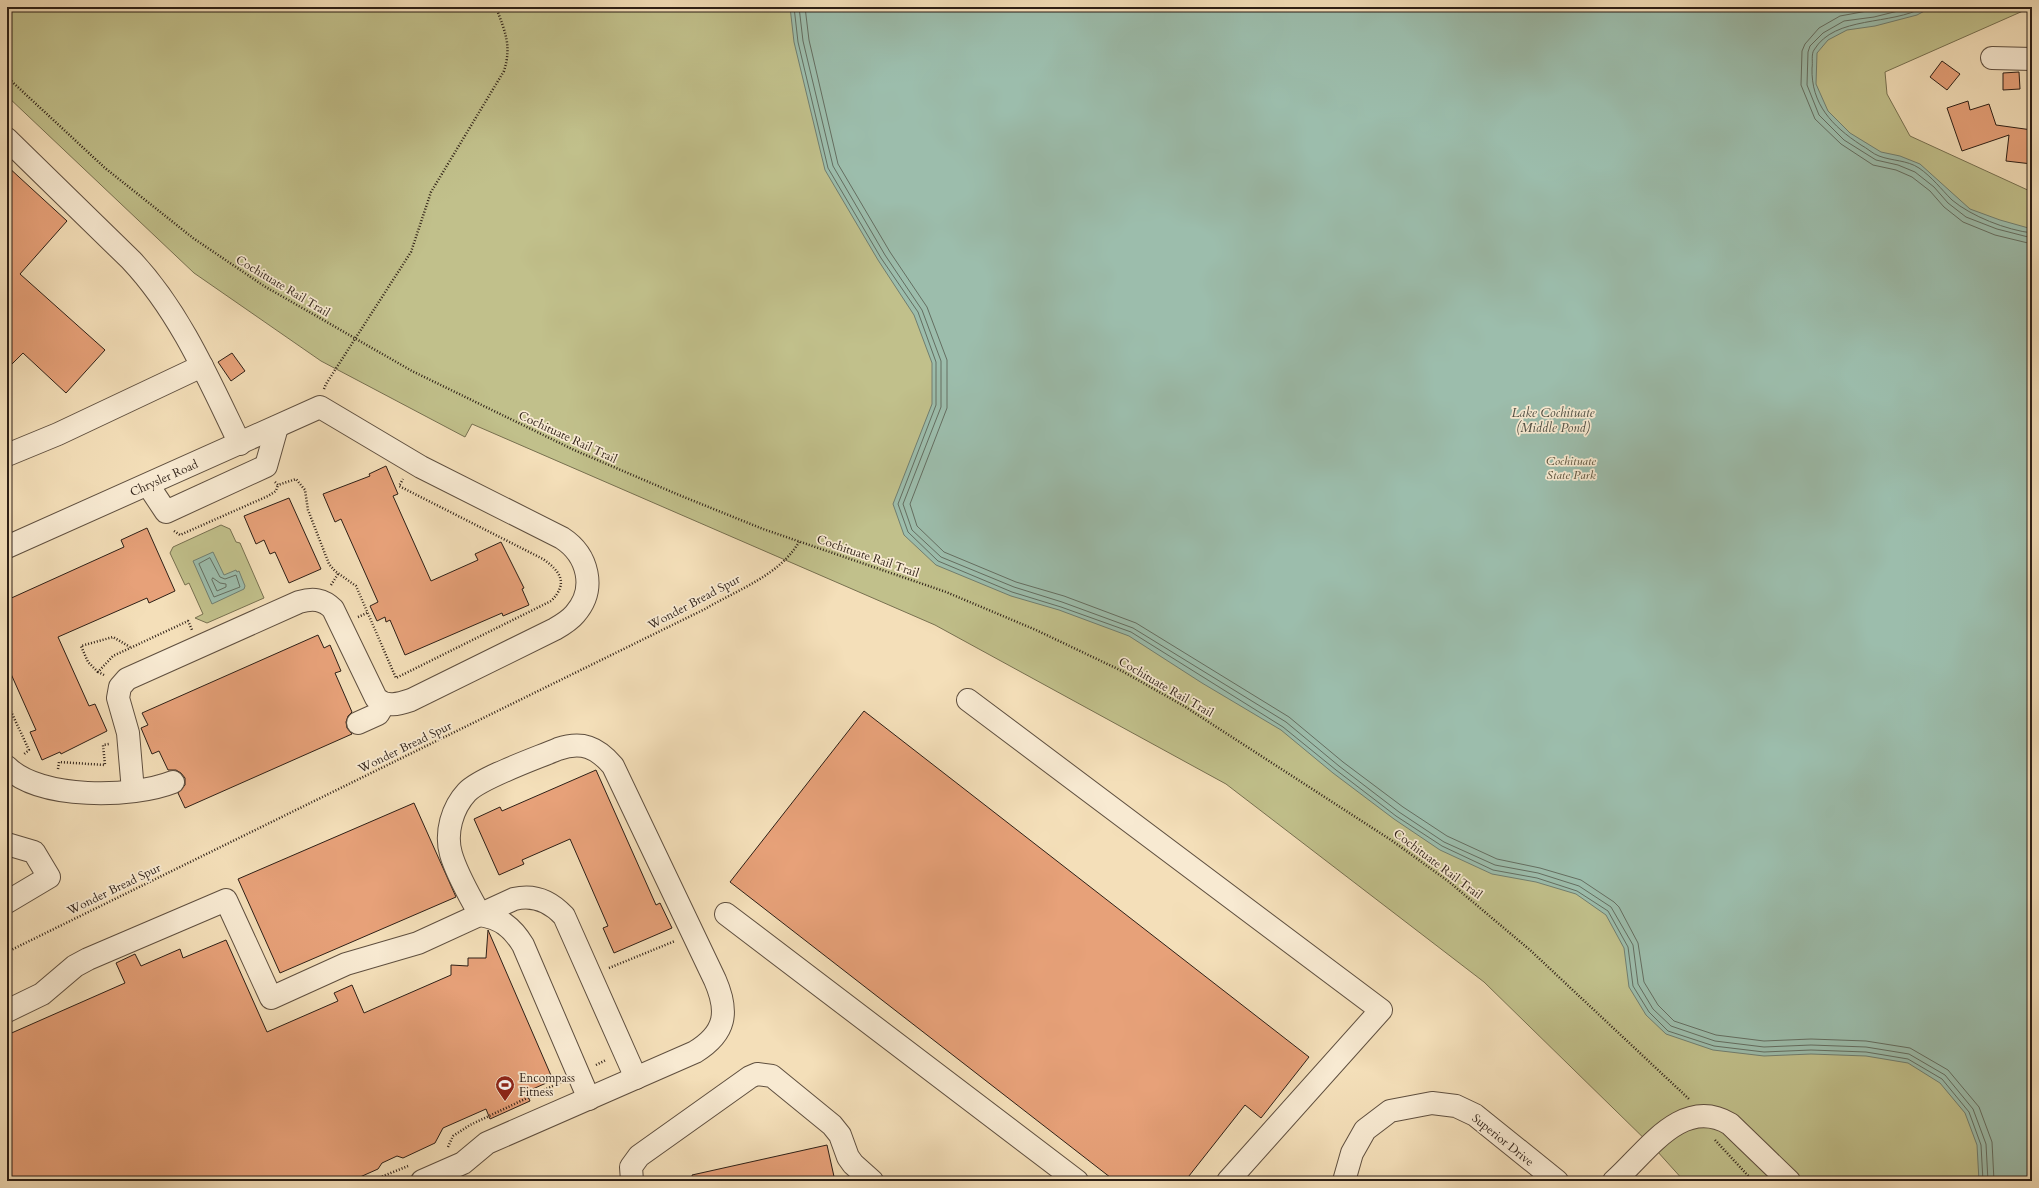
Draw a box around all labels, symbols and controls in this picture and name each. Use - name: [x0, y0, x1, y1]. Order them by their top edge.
- street label: Cochituate Rail Trail: [233, 252, 333, 320]
- water label: Lake Cochituate (Middle Pond): [1511, 404, 1596, 437]
- street label: Cochituate Rail Trail: [516, 407, 620, 467]
- park label: Cochituate State Park: [1546, 453, 1596, 483]
- street label: Chrysler Road: [127, 456, 201, 500]
- street label: Cochituate Rail Trail: [815, 531, 921, 581]
- street label: Wonder Bread Spur: [644, 571, 743, 634]
- street label: Cochituate Rail Trail: [1116, 653, 1216, 721]
- street label: Wonder Bread Spur: [355, 717, 455, 777]
- street label: Cochituate Rail Trail: [1390, 825, 1486, 903]
- street label: Wonder Bread Spur: [64, 859, 164, 919]
- place label: Encompass Fitness: [519, 1070, 575, 1100]
- sports icon: Encompass Fitness: [494, 1074, 516, 1102]
- street label: Superior Drive: [1469, 1110, 1537, 1170]

